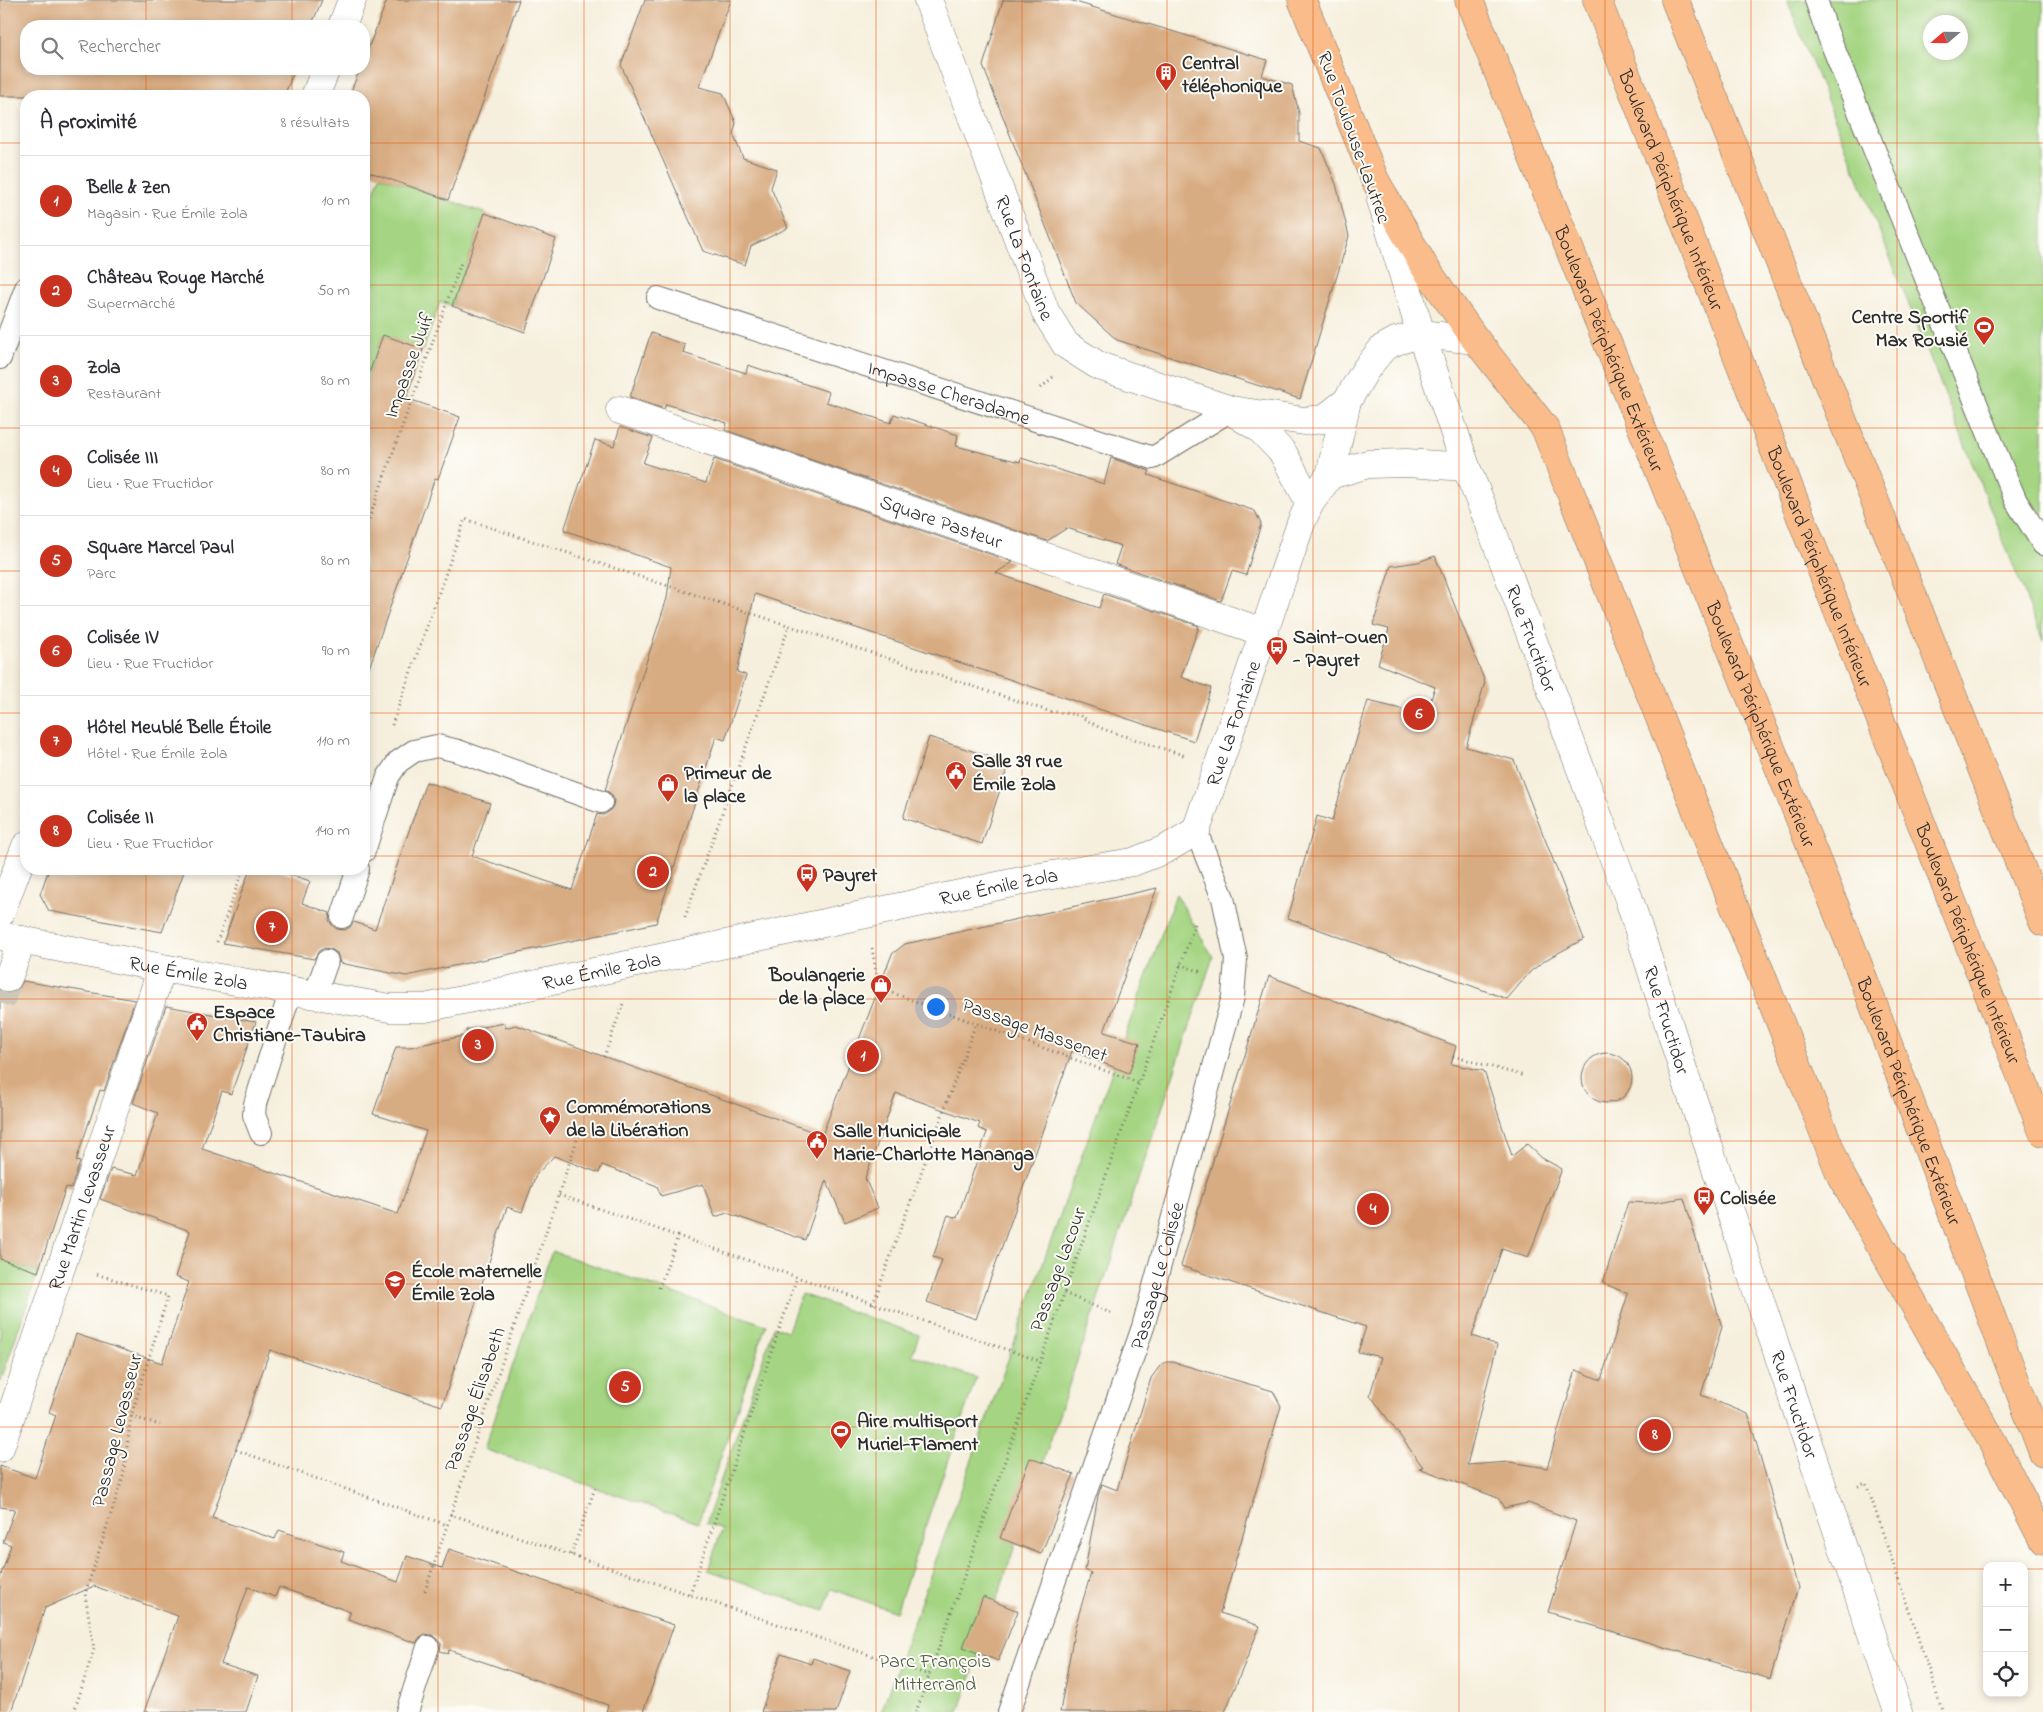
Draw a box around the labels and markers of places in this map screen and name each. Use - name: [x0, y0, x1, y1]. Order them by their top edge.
- place label: Central téléphonique: [1181, 50, 1283, 102]
- building icon: Central téléphonique: [1154, 61, 1178, 92]
- place label: Centre Sportif Max Rousié: [1851, 304, 1969, 356]
- sports icon: Centre Sportif Max Rousié: [1972, 315, 1996, 346]
- place label: Saint-Ouen - Payret: [1292, 624, 1388, 677]
- bus stop icon: Saint-Ouen - Payret: [1265, 635, 1289, 666]
- pin: 6: [1403, 695, 1435, 733]
- place label: Salle 39 rue Émile Zola: [972, 748, 1063, 800]
- place label: Primeur de la place: [684, 760, 772, 812]
- public building icon: Salle 39 rue Émile Zola: [944, 760, 968, 791]
- shop icon: Primeur de la place: [656, 772, 680, 803]
- pin: 2: [637, 853, 669, 891]
- bus stop icon: Payret: [795, 862, 819, 893]
- place label: Payret: [823, 862, 877, 892]
- pin: 7: [256, 908, 288, 946]
- place label: Boulangerie de la place: [768, 962, 866, 1014]
- shop icon: Boulangerie de la place: [869, 973, 893, 1004]
- place label: Espace Christiane-Taubira: [213, 999, 366, 1051]
- public building icon: Espace Christiane-Taubira: [185, 1011, 209, 1042]
- pin: 3: [462, 1026, 494, 1064]
- pin: 1: [847, 1037, 879, 1075]
- place label: Commémorations de la Libération: [566, 1094, 711, 1146]
- place icon: Commémorations de la Libération: [538, 1105, 562, 1136]
- place label: Salle Municipale Marie-Charlotte Mananga: [833, 1118, 1034, 1171]
- public building icon: Salle Municipale Marie-Charlotte Mananga: [805, 1129, 829, 1160]
- bus stop icon: Colisée: [1692, 1185, 1716, 1216]
- place label: Colisée: [1720, 1185, 1777, 1214]
- pin: 4: [1357, 1190, 1389, 1228]
- place label: École maternelle Émile Zola: [411, 1258, 543, 1310]
- school or university icon: École maternelle Émile Zola: [383, 1269, 407, 1300]
- pin: 5: [609, 1368, 641, 1406]
- place label: Aire multisport Muriel-Flament: [857, 1408, 979, 1460]
- pin: 8: [1639, 1416, 1671, 1454]
- sports icon: Aire multisport Muriel-Flament: [829, 1419, 853, 1450]

